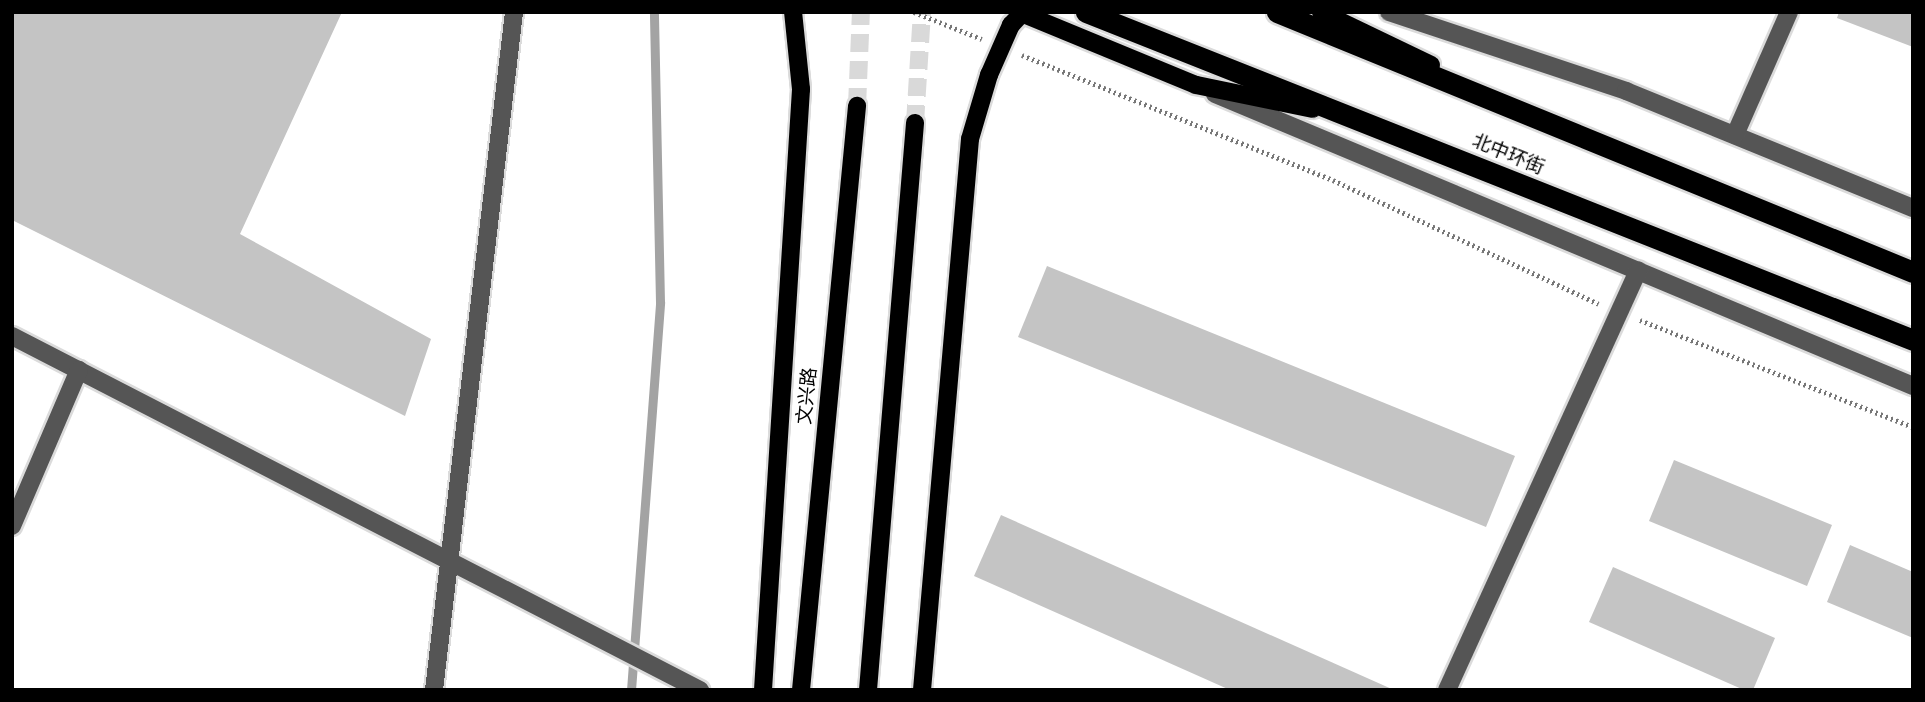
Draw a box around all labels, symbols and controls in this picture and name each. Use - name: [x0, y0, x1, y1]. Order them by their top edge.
- street label: 北中环街: [1468, 130, 1548, 180]
- street label: 文兴路: [794, 366, 822, 426]

